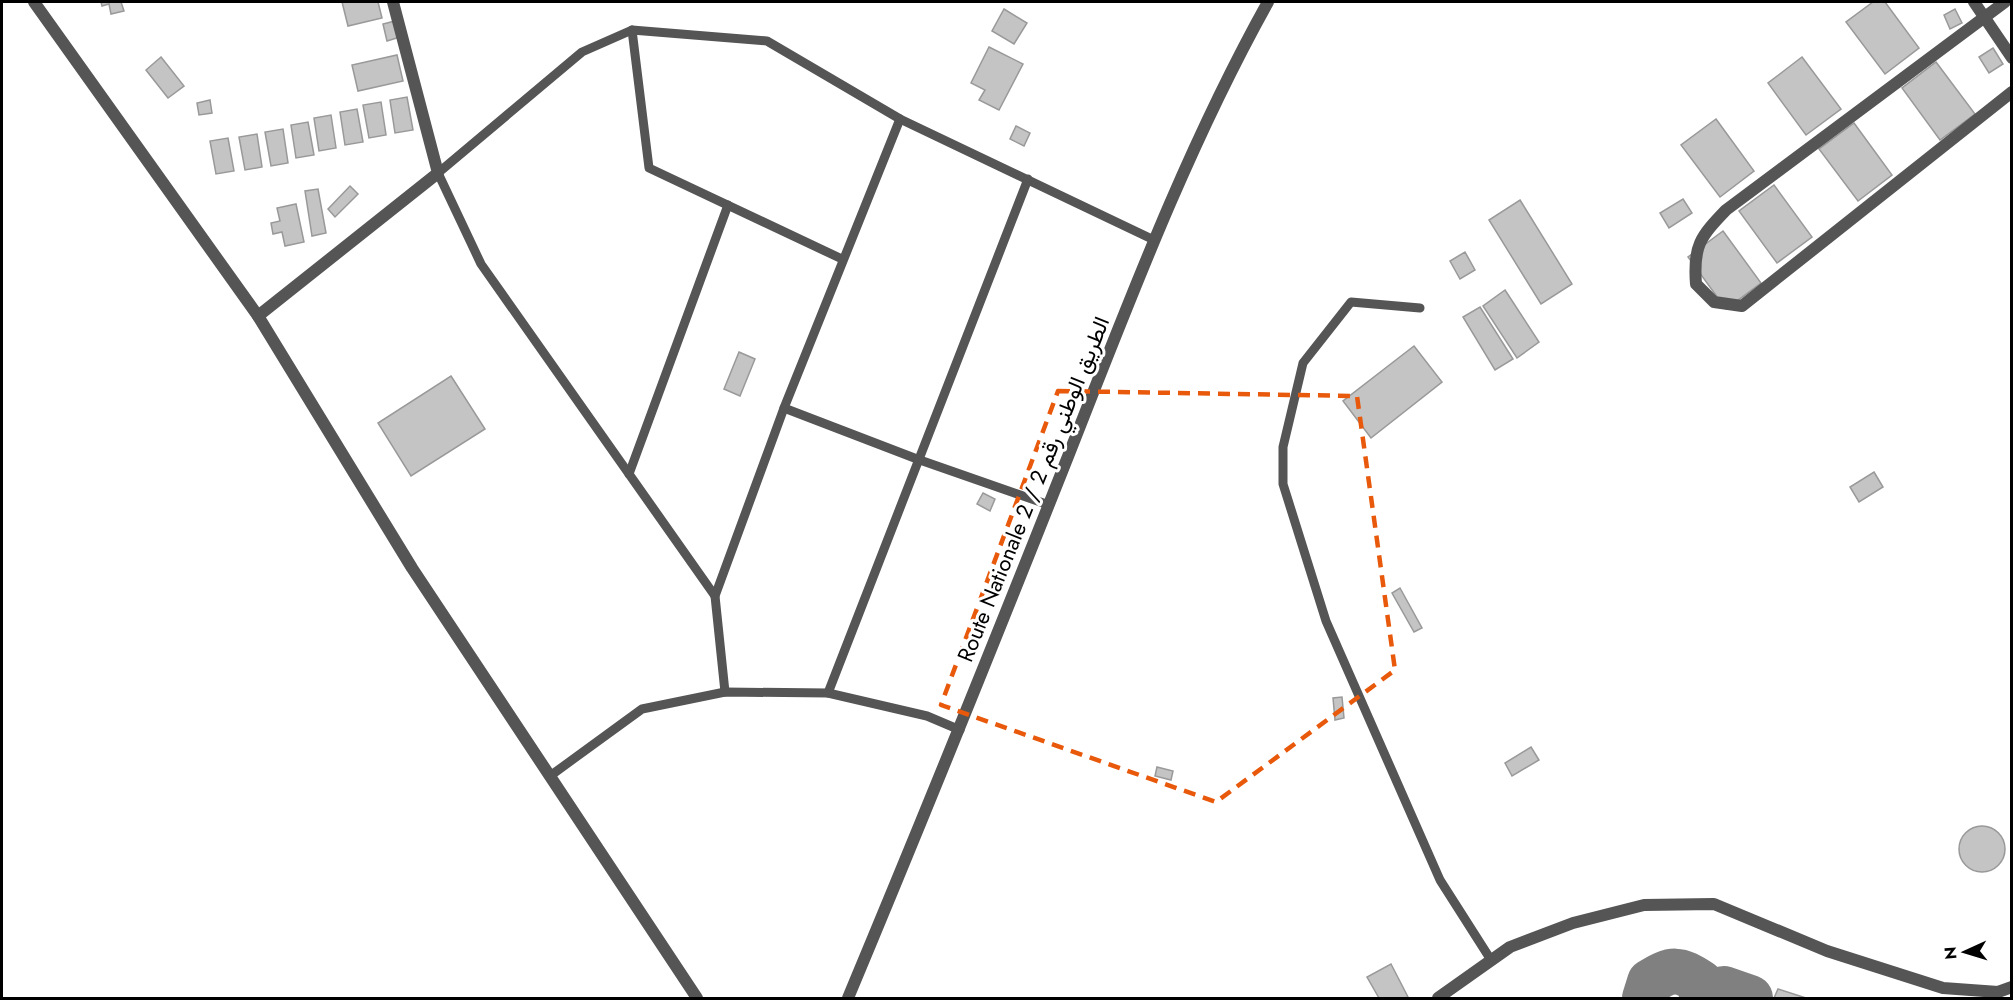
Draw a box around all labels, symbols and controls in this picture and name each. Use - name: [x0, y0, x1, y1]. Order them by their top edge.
- street label: Route Nationale 2 / الطريق الوطني رقم 2: [949, 311, 1120, 668]
- north arrow: [1935, 922, 1995, 982]
- text: N: [1939, 946, 1962, 960]

